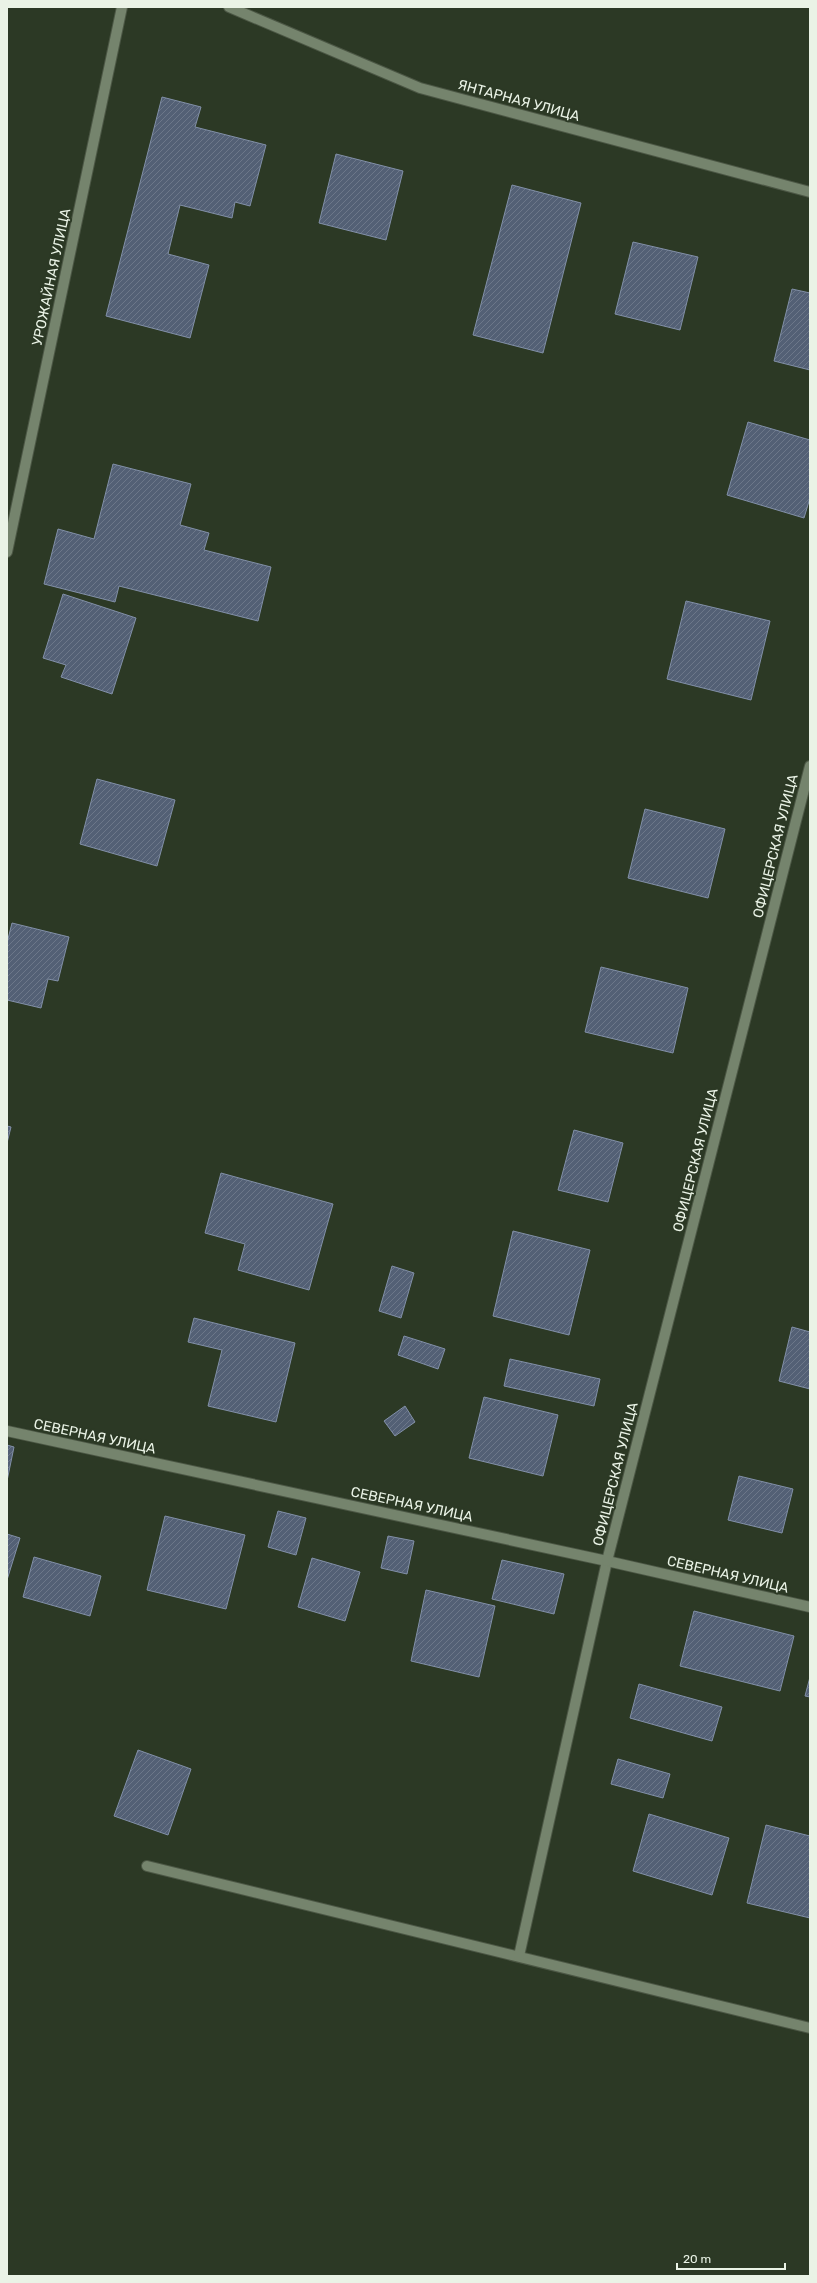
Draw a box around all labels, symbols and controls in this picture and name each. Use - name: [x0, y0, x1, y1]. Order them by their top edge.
- street label: ЯНТАРНАЯ УЛИЦА: [456, 76, 582, 125]
- street label: УРОЖАЙНАЯ УЛИЦА: [28, 206, 74, 347]
- street label: ОФИЦЕРСКАЯ УЛИЦА: [749, 772, 802, 920]
- street label: ОФИЦЕРСКАЯ УЛИЦА: [669, 1086, 722, 1234]
- street label: ОФИЦЕРСКАЯ УЛИЦА: [589, 1400, 642, 1548]
- street label: СЕВЕРНАЯ УЛИЦА: [32, 1415, 158, 1458]
- street label: СЕВЕРНАЯ УЛИЦА: [349, 1483, 475, 1526]
- street label: СЕВЕРНАЯ УЛИЦА: [665, 1552, 791, 1597]
- scale bar: [677, 2245, 785, 2271]
- text: 20 m: [683, 2252, 711, 2266]

